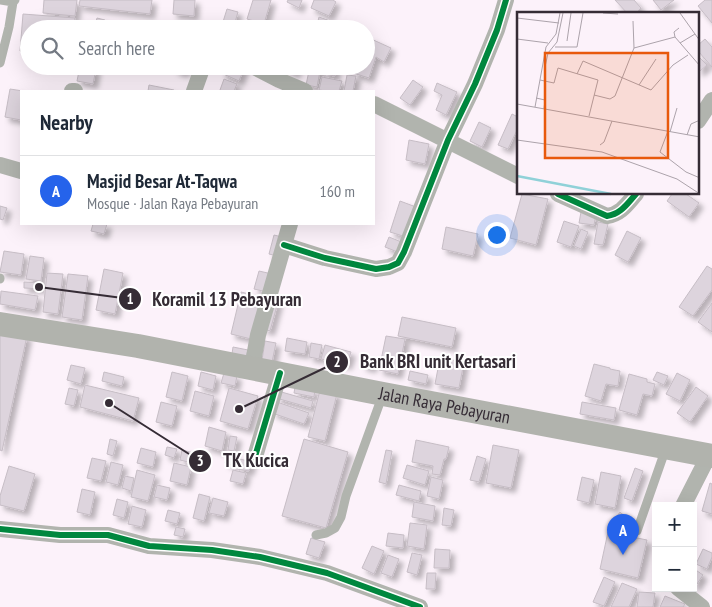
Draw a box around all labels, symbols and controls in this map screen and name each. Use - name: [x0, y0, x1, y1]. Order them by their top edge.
- inset map: [517, 12, 700, 195]
- search box: [20, 20, 375, 75]
- icon: search: [38, 34, 66, 62]
- text: Search here: [78, 36, 155, 60]
- text: Nearby: [40, 109, 93, 136]
- text: Masjid Besar At-Taqwa: [87, 169, 237, 193]
- text: A: [52, 181, 60, 201]
- text: 160 m: [320, 181, 355, 201]
- text: Mosque · Jalan Raya Pebayuran: [87, 193, 258, 213]
- your location: [484, 222, 510, 248]
- callout: Koramil 13 Pebayuran: [117, 282, 312, 316]
- text: Koramil 13 Pebayuran: [152, 287, 302, 311]
- text: 1: [126, 289, 134, 308]
- callout: Bank BRI unit Kertasari: [325, 345, 526, 379]
- text: Bank BRI unit Kertasari: [360, 349, 516, 373]
- text: 2: [333, 352, 341, 371]
- street label: Jalan Raya Pebayuran: [376, 381, 512, 429]
- callout: TK Kucica: [188, 444, 299, 478]
- text: TK Kucica: [223, 448, 289, 472]
- text: 3: [196, 451, 204, 470]
- map controls: [652, 502, 697, 592]
- button: +: [652, 502, 697, 547]
- pin: A: [607, 514, 639, 555]
- button: −: [652, 547, 697, 592]

